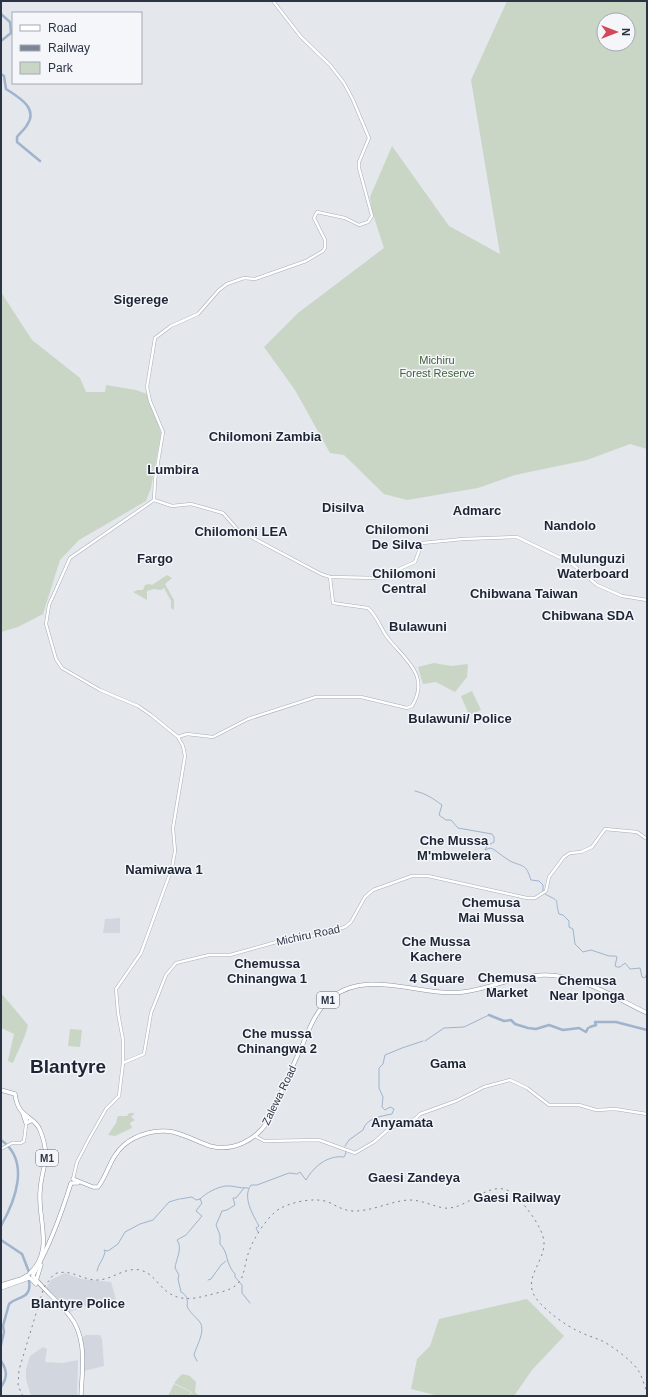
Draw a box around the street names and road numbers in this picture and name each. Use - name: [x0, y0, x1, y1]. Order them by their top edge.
- street label: Michiru Road: [275, 922, 341, 948]
- road number: M1: [317, 992, 339, 1008]
- street label: Zalewa Road: [259, 1063, 299, 1127]
- road number: M1: [36, 1150, 58, 1166]

